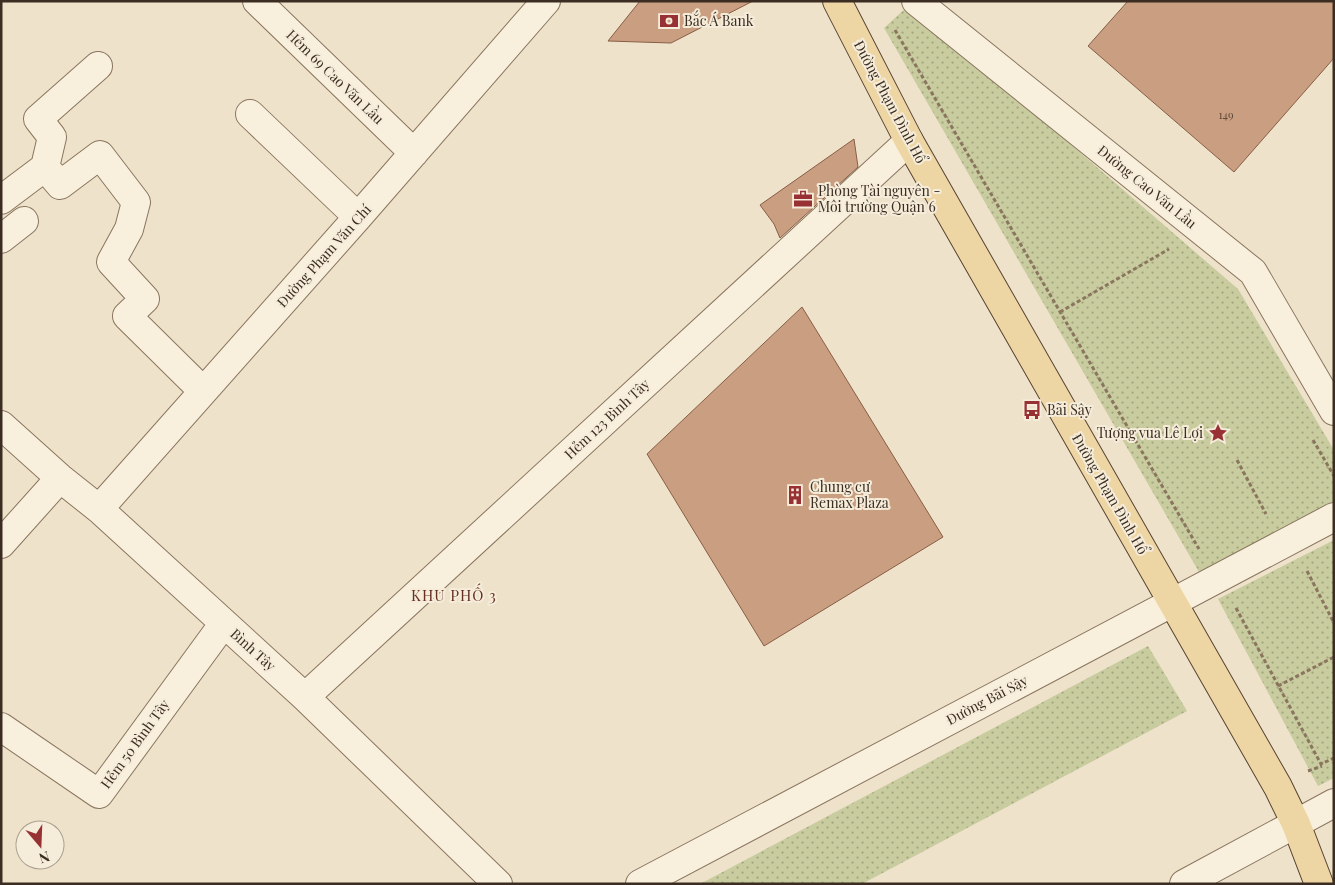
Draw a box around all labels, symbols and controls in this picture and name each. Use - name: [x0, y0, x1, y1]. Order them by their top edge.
- bank icon: Bắc Á Bank: [658, 10, 680, 32]
- place label: Bắc Á Bank: [684, 10, 754, 30]
- street label: Hẻm 69 Cao Văn Lầu: [282, 24, 389, 128]
- street label: Đường Phạm Đình Hổ: [850, 37, 932, 168]
- house number: 149: [1218, 107, 1234, 122]
- street label: Đường Cao Văn Lầu: [1094, 140, 1201, 233]
- place label: Phòng Tài nguyên - Môi trường Quận 6: [818, 181, 940, 216]
- office icon: Phòng Tài nguyên - Môi trường Quận 6: [792, 188, 814, 210]
- street label: Đường Phạm Văn Chí: [272, 200, 375, 311]
- street label: Hẻm 123 Bình Tây: [560, 374, 653, 463]
- bus stop icon: Bãi Sậy: [1021, 399, 1043, 421]
- place label: Bãi Sậy: [1047, 400, 1092, 419]
- place icon: Tượng vua Lê Lợi: [1207, 422, 1229, 444]
- place label: Tượng vua Lê Lợi: [1097, 423, 1203, 442]
- street label: Đường Phạm Đình Hổ: [1068, 429, 1154, 559]
- place label: Chung cư Remax Plaza: [810, 477, 889, 512]
- building icon: Chung cư Remax Plaza: [784, 484, 806, 506]
- district label: KHU PHỐ 3: [411, 583, 497, 605]
- street label: Bình Tây: [227, 624, 280, 675]
- street label: Đường Bãi Sậy: [943, 670, 1031, 729]
- street label: Hẻm 50 Bình Tây: [96, 695, 173, 792]
- north arrow: [15, 820, 65, 870]
- text: N: [37, 847, 52, 868]

